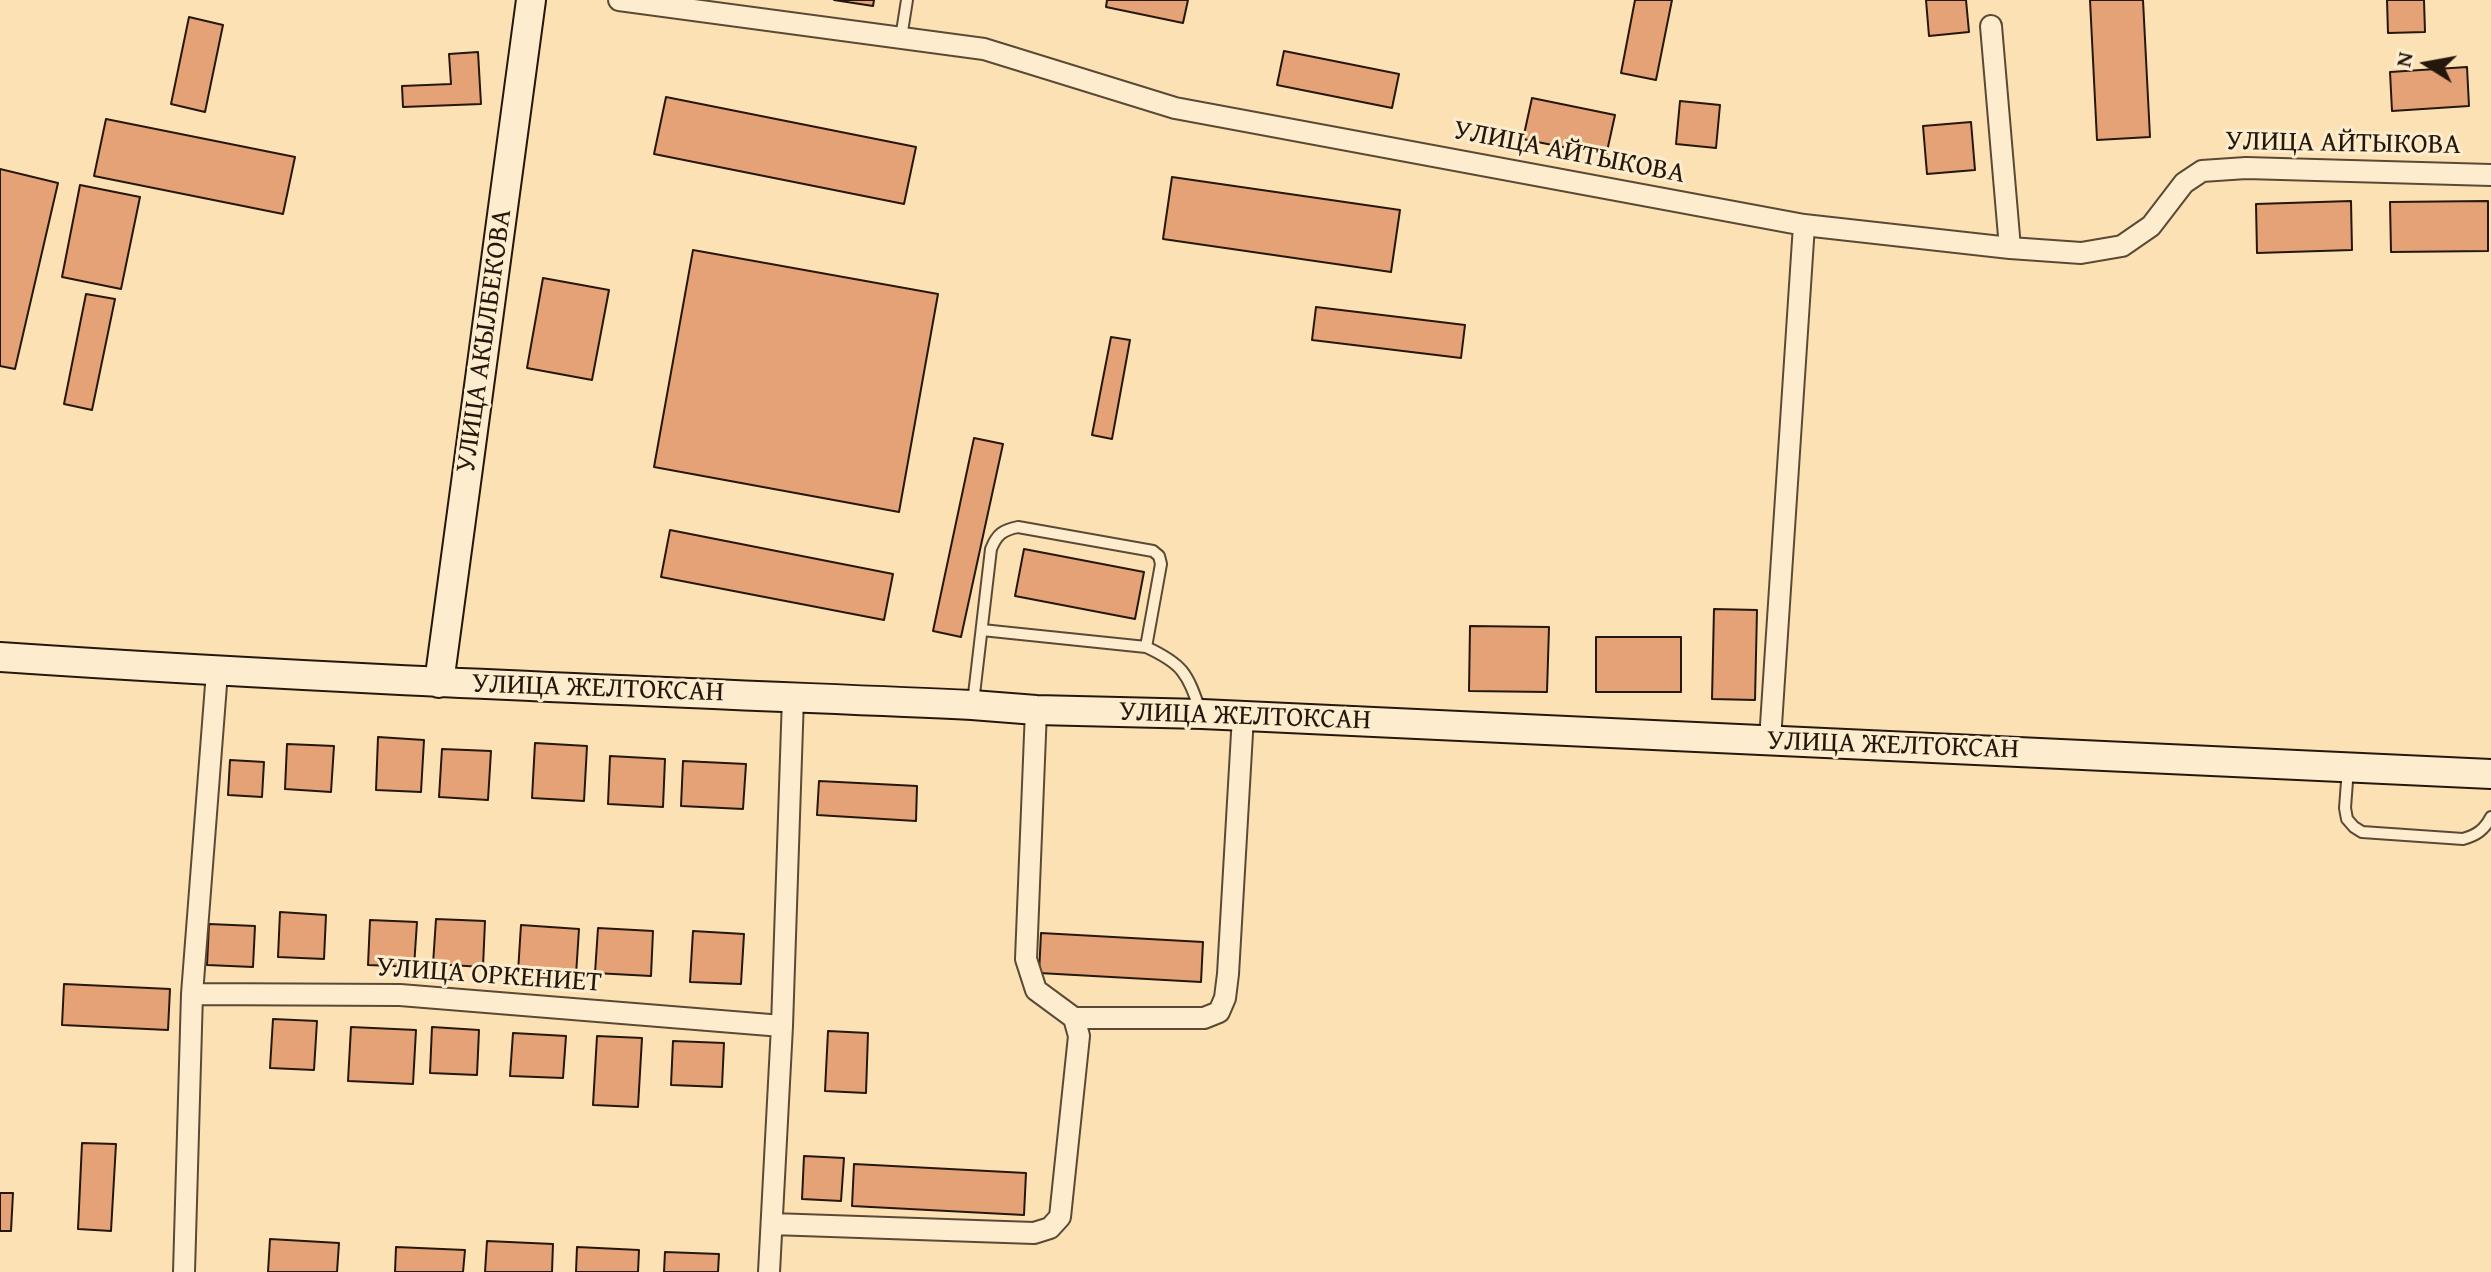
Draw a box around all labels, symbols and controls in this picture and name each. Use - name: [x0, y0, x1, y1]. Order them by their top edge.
- north arrow: [2387, 24, 2467, 104]
- text: N: [2386, 49, 2421, 70]
- street label: УЛИЦА АЙТЫКОВА: [1450, 114, 1688, 192]
- street label: УЛИЦА АЙТЫКОВА: [2225, 125, 2461, 163]
- street label: УЛИЦА АКЫЛБЕКОВА: [450, 207, 520, 475]
- street label: УЛИЦА ЖЕЛТОКСАН: [471, 668, 725, 710]
- street label: УЛИЦА ЖЕЛТОКСАН: [1118, 696, 1372, 738]
- street label: УЛИЦА ЖЕЛТОКСАН: [1766, 725, 2020, 767]
- street label: УЛИЦА ОРКЕНИЕТ: [375, 951, 603, 1001]

